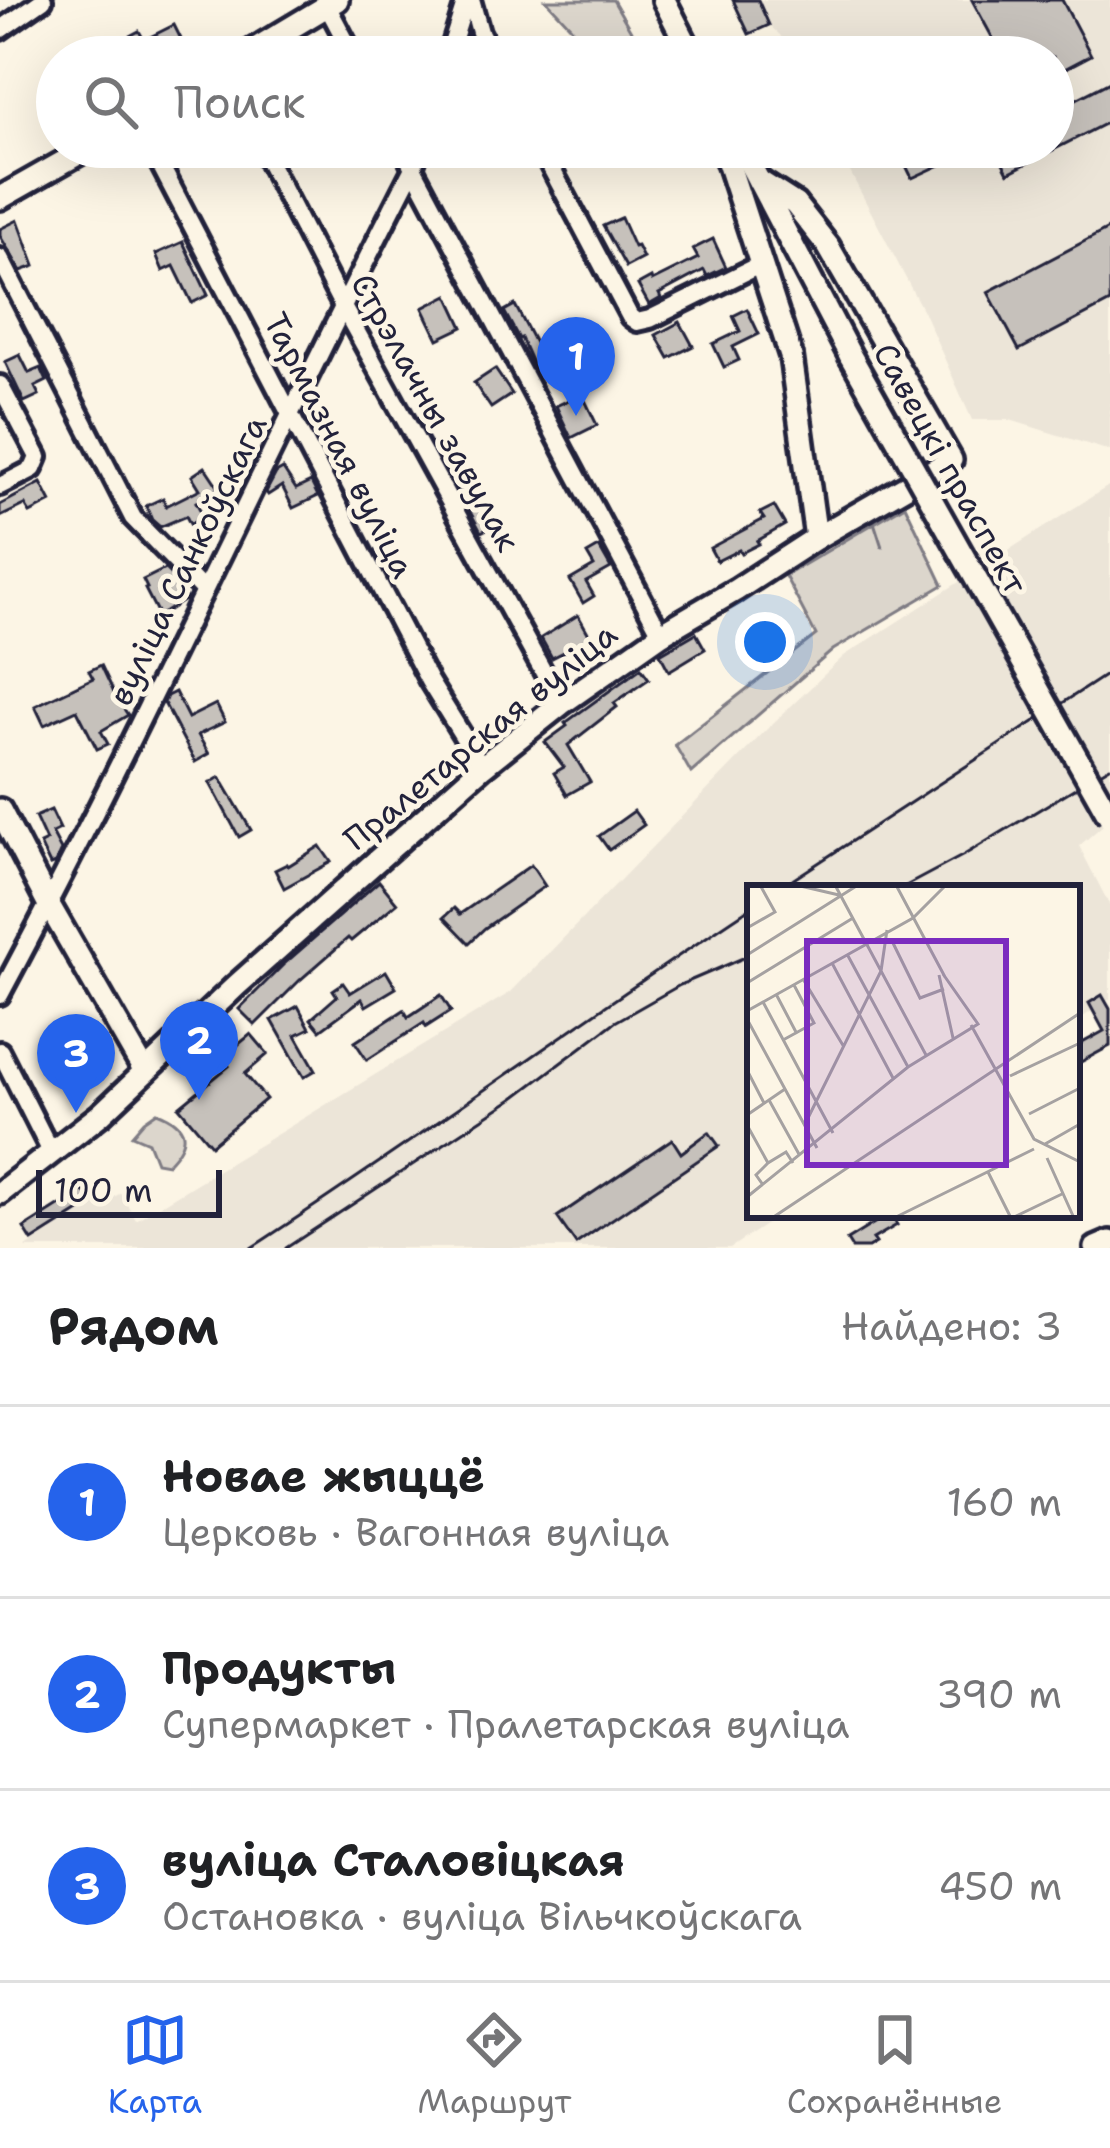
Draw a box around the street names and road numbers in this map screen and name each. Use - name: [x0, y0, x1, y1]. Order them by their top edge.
- street label: Стрэлачны завулак: [340, 265, 531, 559]
- street label: Тармазная вуліца: [253, 305, 426, 586]
- street label: Савецкі праспект: [863, 335, 1038, 602]
- street label: вуліца Санкоўскага: [98, 408, 277, 713]
- street label: Пралетарская вуліца: [334, 612, 626, 861]

